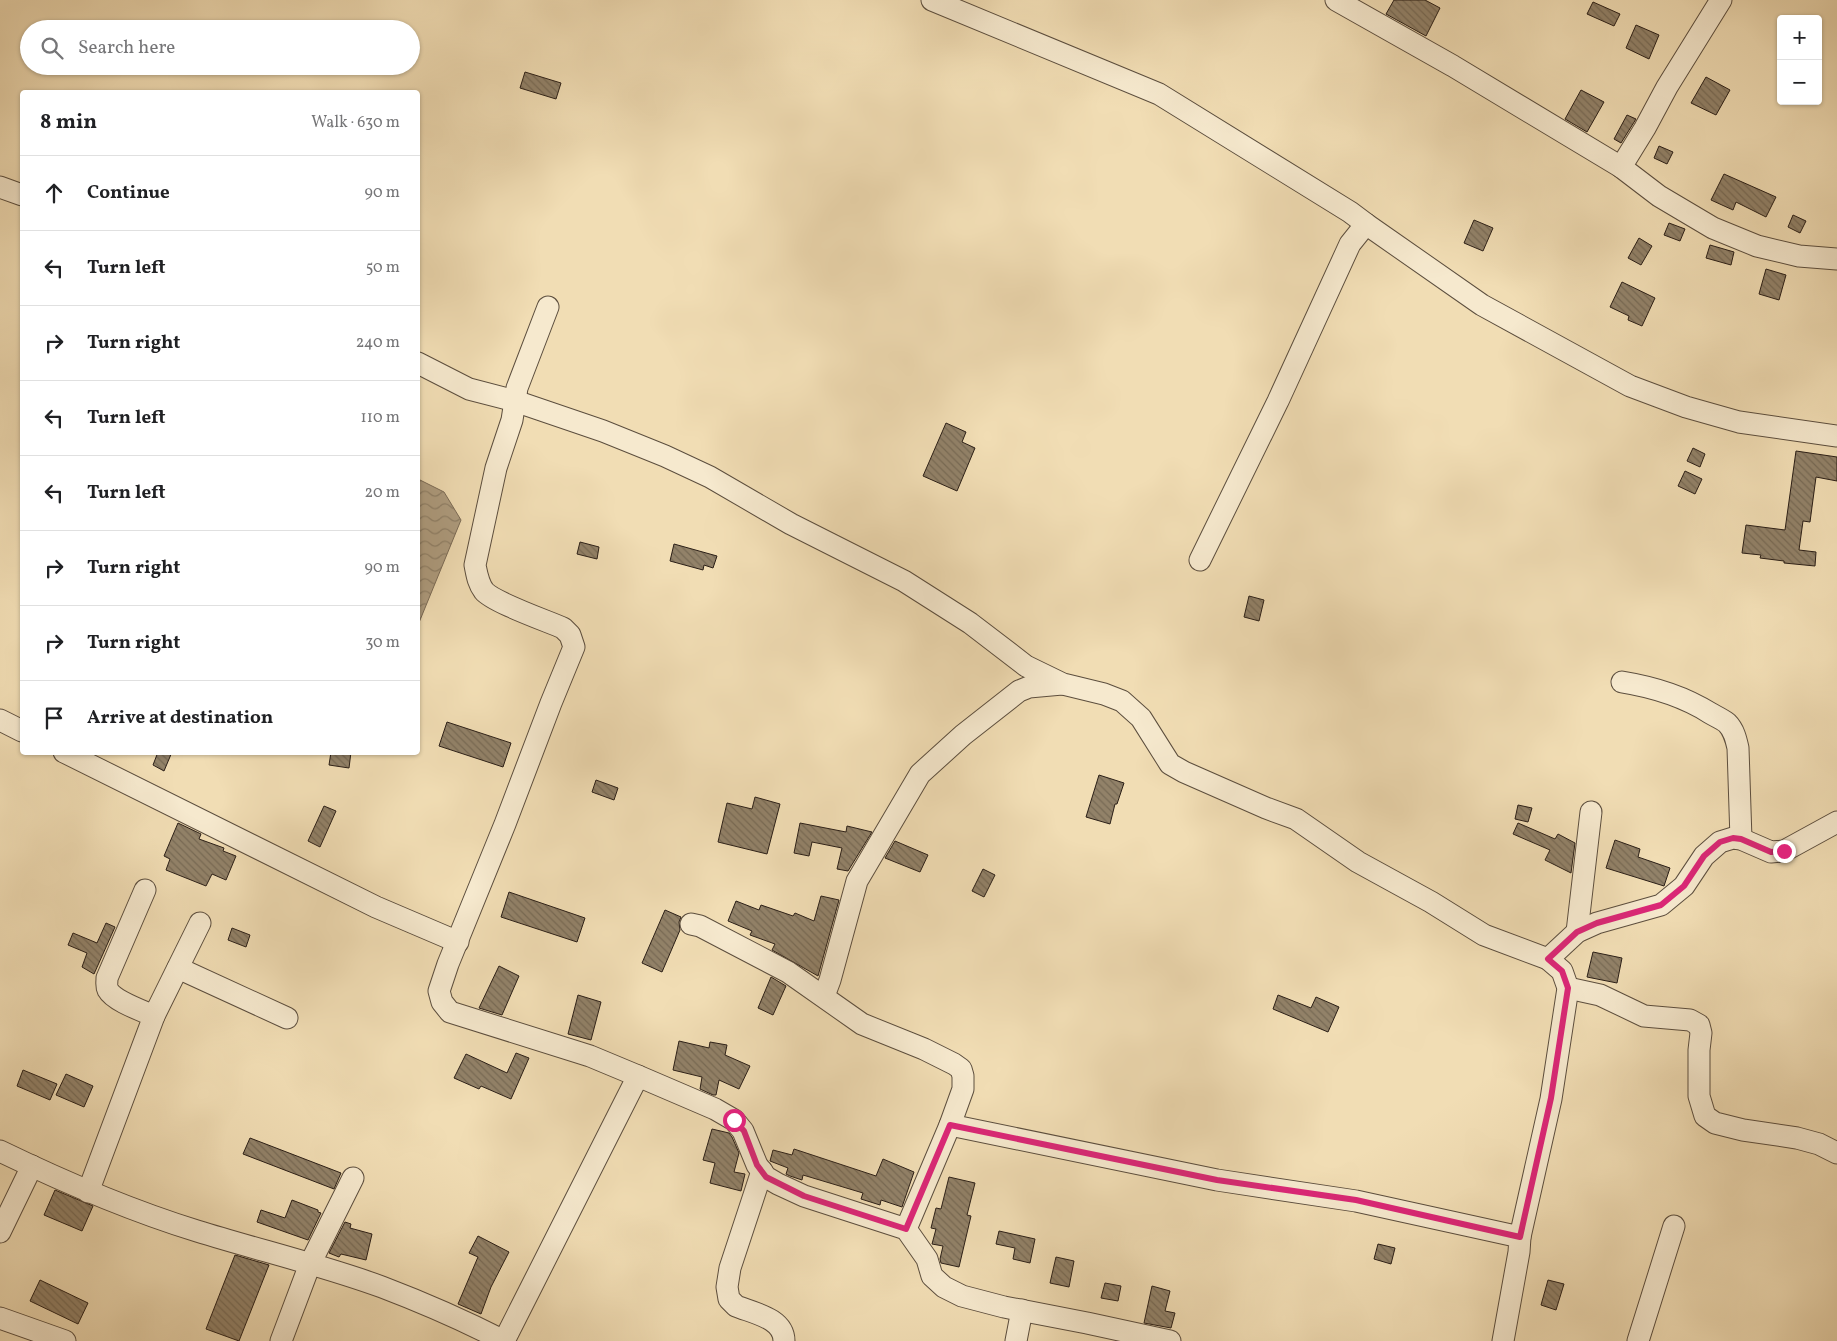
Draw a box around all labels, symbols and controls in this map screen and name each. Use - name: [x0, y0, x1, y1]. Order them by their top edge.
- map controls: [1777, 15, 1822, 105]
- button: +: [1777, 15, 1822, 60]
- search box: [20, 20, 420, 75]
- icon: search: [38, 34, 66, 62]
- text: Search here: [78, 35, 175, 61]
- button: −: [1777, 60, 1822, 105]
- text: 8 min: [40, 108, 97, 137]
- text: Walk · 630 m: [311, 112, 400, 134]
- icon: ahead: [40, 179, 68, 207]
- text: Continue: [87, 180, 170, 206]
- text: 90 m: [364, 182, 400, 204]
- icon: left: [40, 254, 68, 282]
- text: Turn left: [87, 255, 166, 281]
- text: 50 m: [366, 257, 400, 279]
- icon: right: [40, 329, 68, 357]
- text: Turn right: [87, 330, 180, 356]
- text: 240 m: [356, 332, 400, 354]
- icon: left: [40, 404, 68, 432]
- text: Turn left: [87, 405, 166, 431]
- text: 110 m: [361, 407, 400, 429]
- icon: left: [40, 479, 68, 507]
- text: Turn left: [87, 480, 166, 506]
- text: 20 m: [365, 482, 400, 504]
- icon: right: [40, 554, 68, 582]
- text: Turn right: [87, 555, 180, 581]
- text: 90 m: [364, 557, 400, 579]
- icon: right: [40, 629, 68, 657]
- text: Turn right: [87, 630, 180, 656]
- text: 30 m: [365, 632, 400, 654]
- icon: arrive: [40, 704, 68, 732]
- text: Arrive at destination: [87, 705, 273, 731]
- route end: [1773, 840, 1796, 863]
- route start: [723, 1109, 746, 1132]

